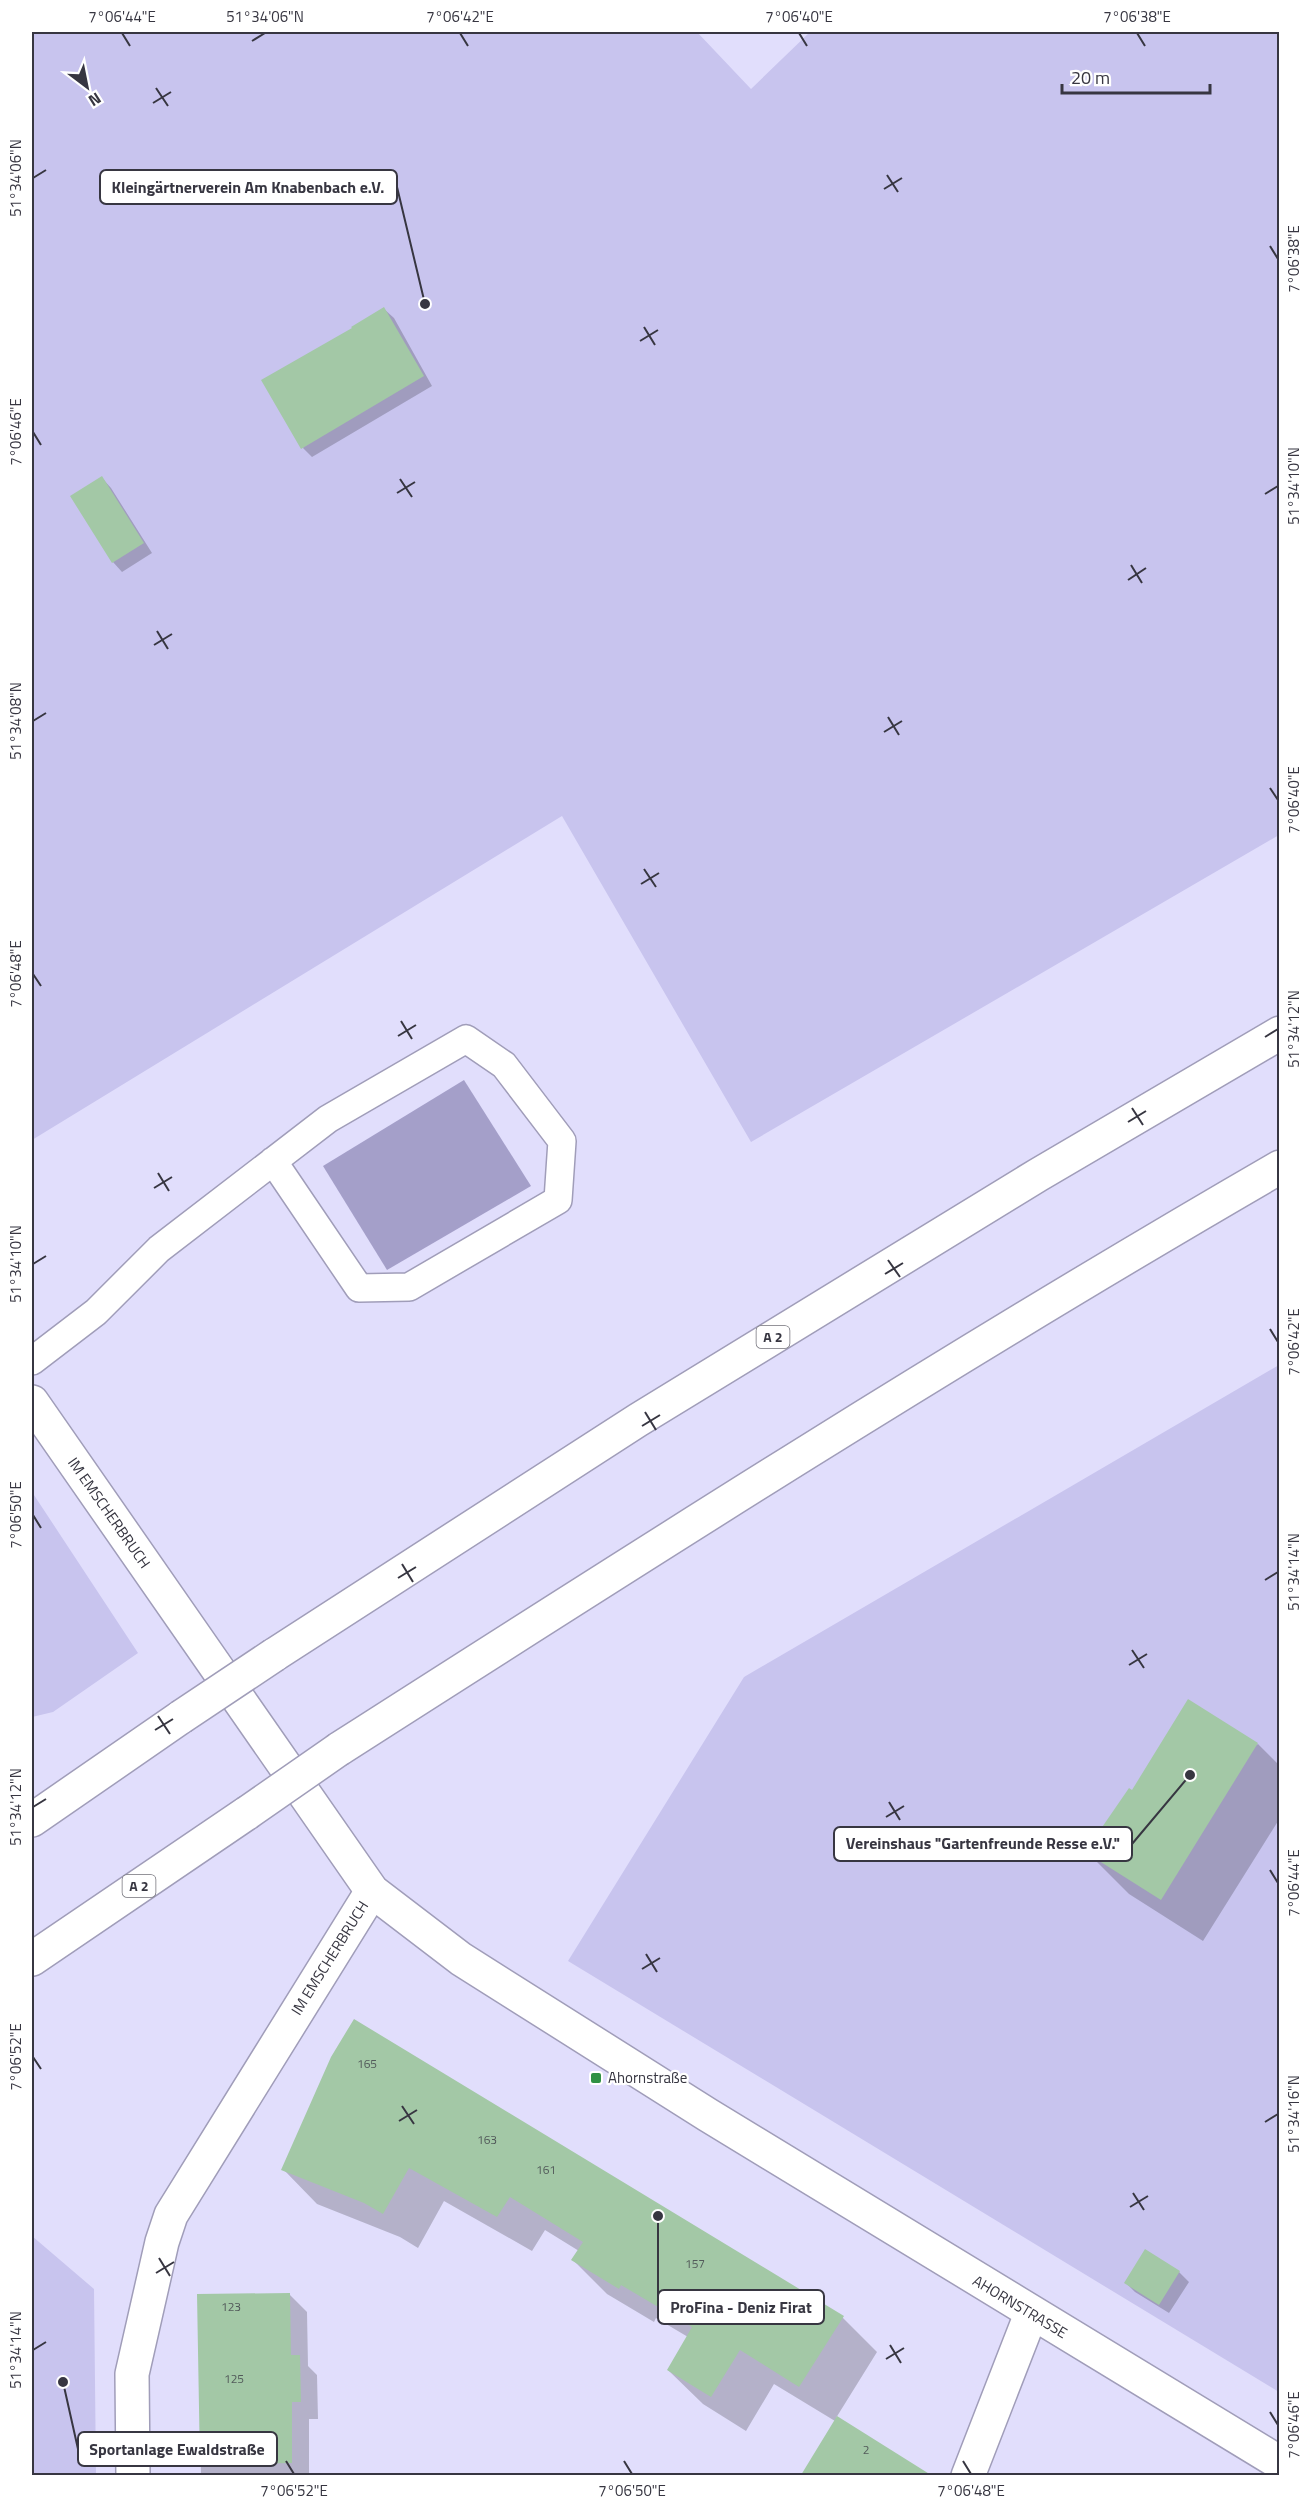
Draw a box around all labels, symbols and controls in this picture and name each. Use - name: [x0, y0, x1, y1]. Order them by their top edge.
- text: 7°06'44"E: [88, 5, 156, 28]
- text: 51°34'06"N: [226, 5, 304, 28]
- text: 7°06'42"E: [426, 5, 494, 28]
- text: 7°06'40"E: [765, 5, 833, 28]
- text: 7°06'38"E: [1103, 5, 1171, 28]
- north arrow: [57, 57, 117, 117]
- scale bar: [1062, 57, 1210, 95]
- text: 20 m: [1071, 64, 1110, 91]
- text: N: [84, 87, 106, 113]
- text: 51°34'06"N: [4, 139, 27, 217]
- callout: Kleingärtnerverein Am Knabenbach e.V.: [100, 170, 397, 204]
- text: Kleingärtnerverein Am Knabenbach e.V.: [112, 175, 384, 199]
- text: 7°06'38"E: [1282, 225, 1305, 293]
- text: 7°06'46"E: [4, 398, 27, 466]
- text: 51°34'10"N: [1282, 447, 1305, 525]
- text: 51°34'08"N: [4, 682, 27, 760]
- text: 7°06'40"E: [1282, 766, 1305, 834]
- text: 7°06'48"E: [4, 940, 27, 1008]
- text: 51°34'12"N: [1282, 990, 1305, 1068]
- text: 51°34'10"N: [4, 1225, 27, 1303]
- text: 7°06'42"E: [1282, 1308, 1305, 1376]
- road number: A 2: [756, 1326, 790, 1348]
- street label: IM EMSCHERBRUCH: [62, 1453, 156, 1573]
- text: 7°06'50"E: [4, 1481, 27, 1549]
- text: 51°34'14"N: [1282, 1533, 1305, 1611]
- text: 51°34'12"N: [4, 1768, 27, 1846]
- callout: Vereinshaus "Gartenfreunde Resse e.V.": [834, 1827, 1132, 1861]
- text: Vereinshaus "Gartenfreunde Resse e.V.": [846, 1831, 1120, 1855]
- text: 7°06'44"E: [1282, 1849, 1305, 1917]
- road number: A 2: [122, 1875, 156, 1897]
- street label: IM EMSCHERBRUCH: [285, 1896, 374, 2019]
- text: 7°06'52"E: [4, 2023, 27, 2091]
- house number: 165: [357, 2054, 377, 2073]
- place label: Ahornstraße: [608, 2066, 687, 2089]
- marker: Ahornstraße: [589, 2071, 603, 2085]
- text: 51°34'16"N: [1282, 2075, 1305, 2153]
- house number: 163: [477, 2130, 497, 2149]
- house number: 161: [536, 2160, 556, 2179]
- house number: 157: [685, 2254, 705, 2273]
- street label: AHORNSTRASSE: [969, 2269, 1072, 2344]
- callout: ProFina - Deniz Firat: [658, 2290, 824, 2324]
- text: ProFina - Deniz Firat: [670, 2295, 812, 2319]
- house number: 123: [221, 2297, 241, 2316]
- text: 51°34'14"N: [4, 2311, 27, 2389]
- house number: 125: [224, 2369, 244, 2388]
- text: 7°06'46"E: [1282, 2391, 1305, 2459]
- callout: Sportanlage Ewaldstraße: [78, 2432, 277, 2466]
- text: Sportanlage Ewaldstraße: [89, 2437, 265, 2461]
- house number: 2: [863, 2440, 869, 2459]
- text: 7°06'52"E: [260, 2479, 328, 2502]
- text: 7°06'50"E: [598, 2479, 666, 2502]
- text: 7°06'48"E: [937, 2479, 1005, 2502]

